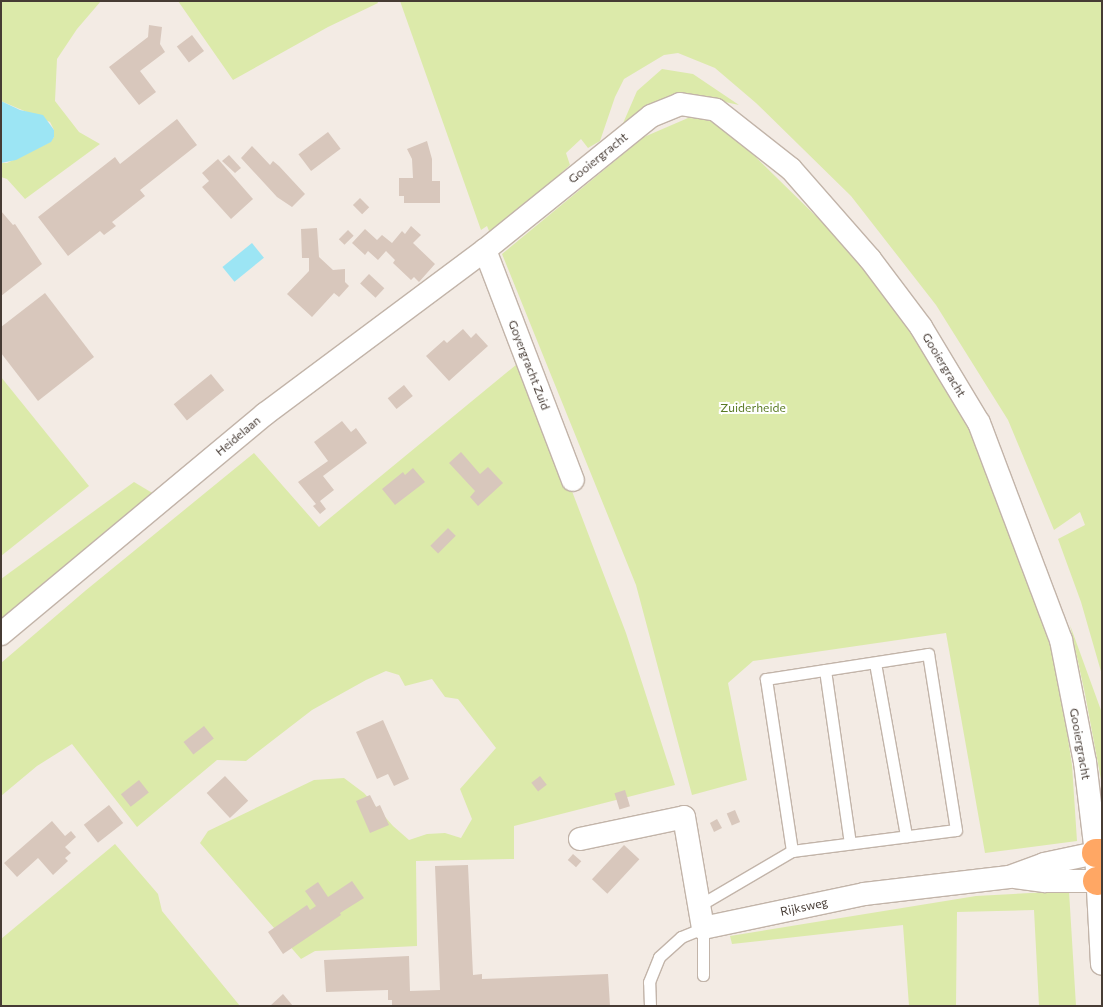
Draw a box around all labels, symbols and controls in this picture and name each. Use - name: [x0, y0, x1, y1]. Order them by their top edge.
- street label: Gooiergracht: [565, 130, 631, 186]
- street label: Goyergracht Zuid: [505, 318, 553, 412]
- street label: Gooiergracht: [919, 330, 969, 400]
- park label: Zuiderheide: [720, 401, 786, 415]
- street label: Heidelaan: [213, 413, 263, 459]
- street label: Gooiergracht: [1067, 707, 1093, 781]
- street label: Rijksweg: [779, 895, 829, 919]

